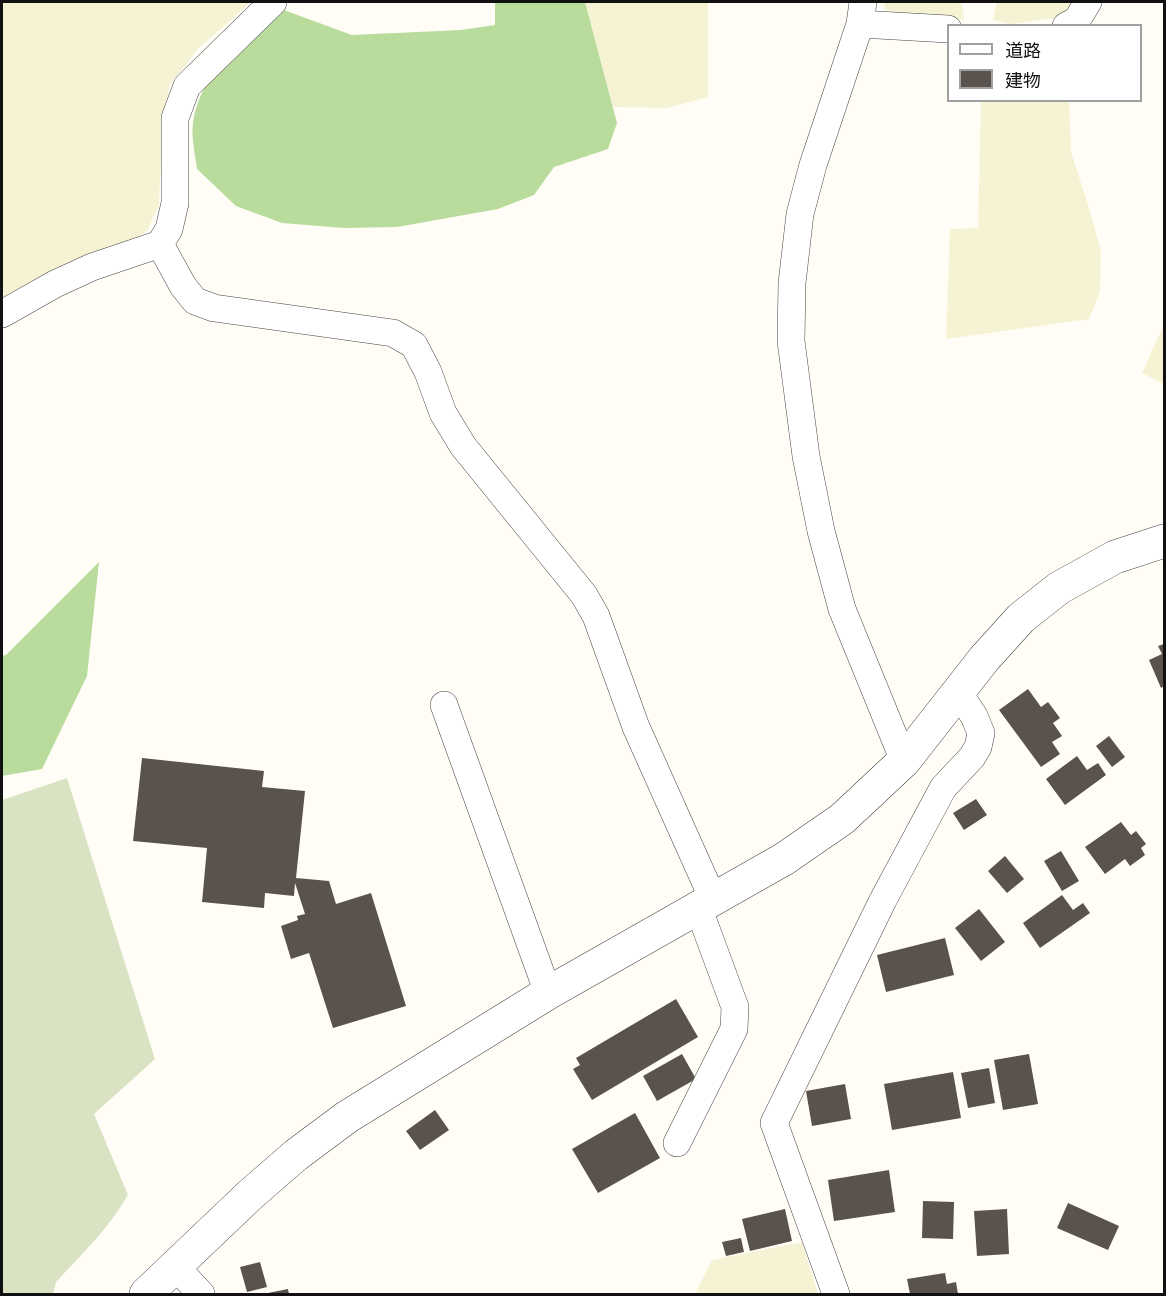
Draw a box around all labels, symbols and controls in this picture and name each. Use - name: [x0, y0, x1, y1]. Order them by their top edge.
- legend: [947, 24, 1142, 102]
- text: 道路: [1005, 38, 1041, 62]
- text: 建物: [1005, 68, 1041, 92]

